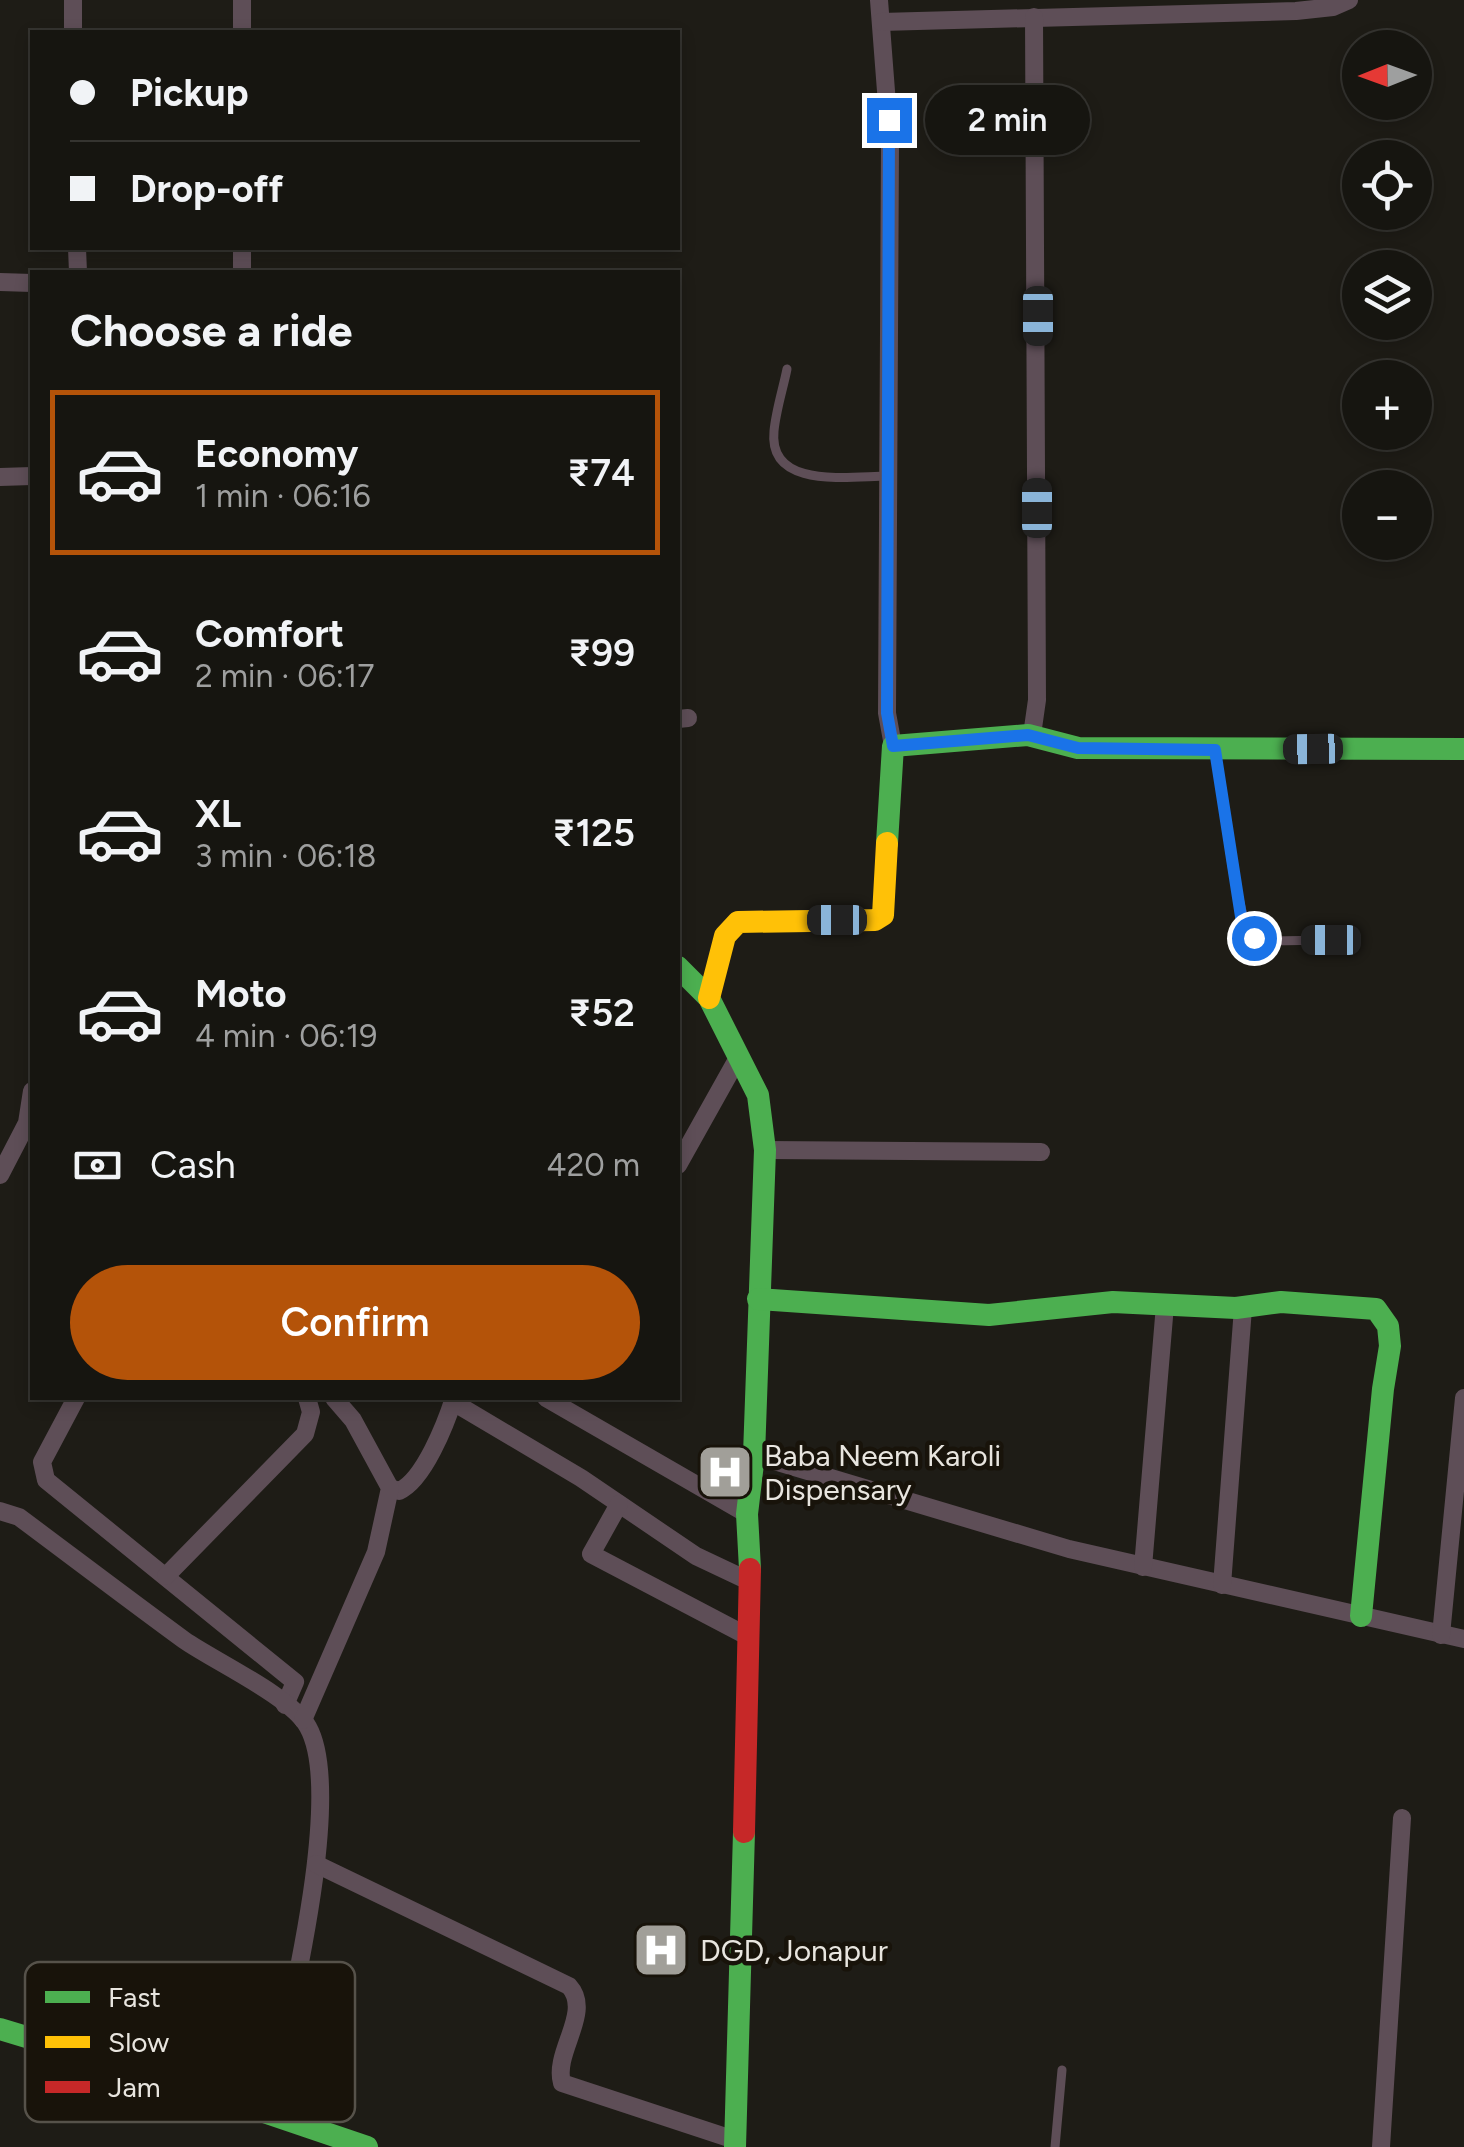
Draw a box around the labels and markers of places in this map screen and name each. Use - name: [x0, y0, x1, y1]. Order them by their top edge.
- place label: Baba Neem Karoli Dispensary: [764, 1437, 1001, 1508]
- hospital icon: Baba Neem Karoli Dispensary: [695, 1442, 755, 1502]
- hospital icon: DGD, Jonapur: [631, 1920, 691, 1980]
- place label: DGD, Jonapur: [700, 1932, 888, 1969]

